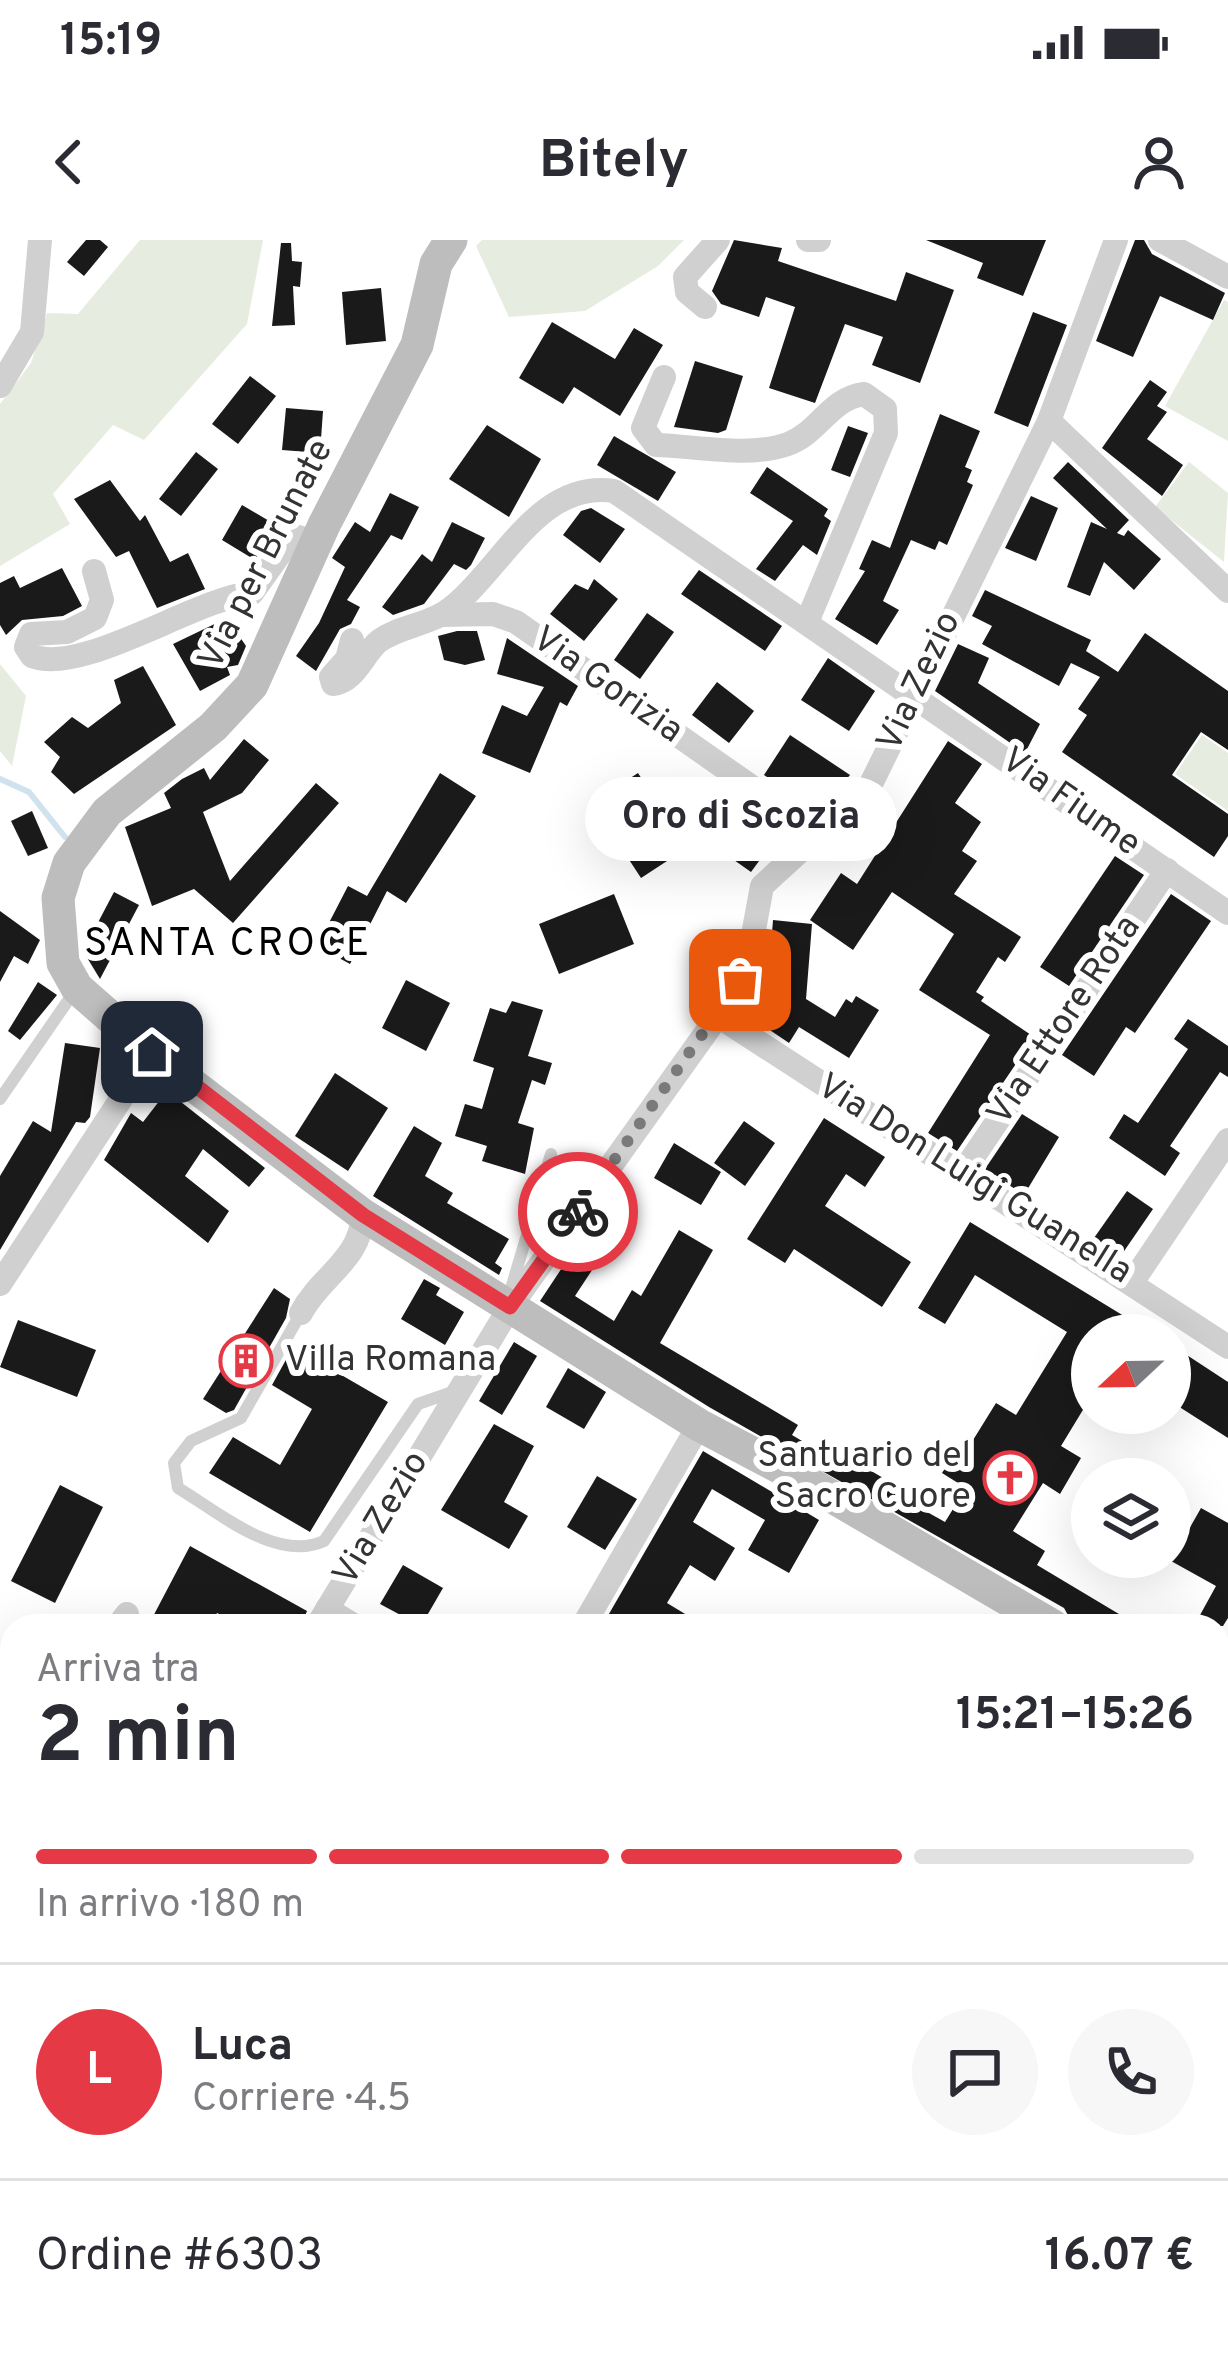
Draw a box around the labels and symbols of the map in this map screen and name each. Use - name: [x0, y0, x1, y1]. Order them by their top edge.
- street label: Via per Brunate: [189, 432, 345, 678]
- street label: Via Zezio: [868, 605, 972, 759]
- street label: Via Gorizia: [523, 617, 691, 755]
- street label: Via Fiume: [991, 738, 1149, 868]
- callout: Oro di Scozia: [584, 776, 896, 860]
- street label: Via Ettore Rota: [978, 907, 1152, 1135]
- district label: SANTA CROCE: [84, 921, 372, 970]
- pin: [689, 929, 791, 1031]
- pin: [101, 1001, 203, 1103]
- street label: Via Don Luigi Guanella: [808, 1064, 1140, 1296]
- courier: [518, 1152, 638, 1272]
- north arrow: [1071, 1314, 1191, 1434]
- building icon: Villa Romana: [218, 1333, 274, 1389]
- place label: Villa Romana: [285, 1338, 496, 1384]
- place label: Santuario del Sacro Cuore: [757, 1434, 971, 1521]
- street label: Via Zezio: [324, 1443, 440, 1595]
- church icon: Santuario del Sacro Cuore: [982, 1450, 1038, 1506]

